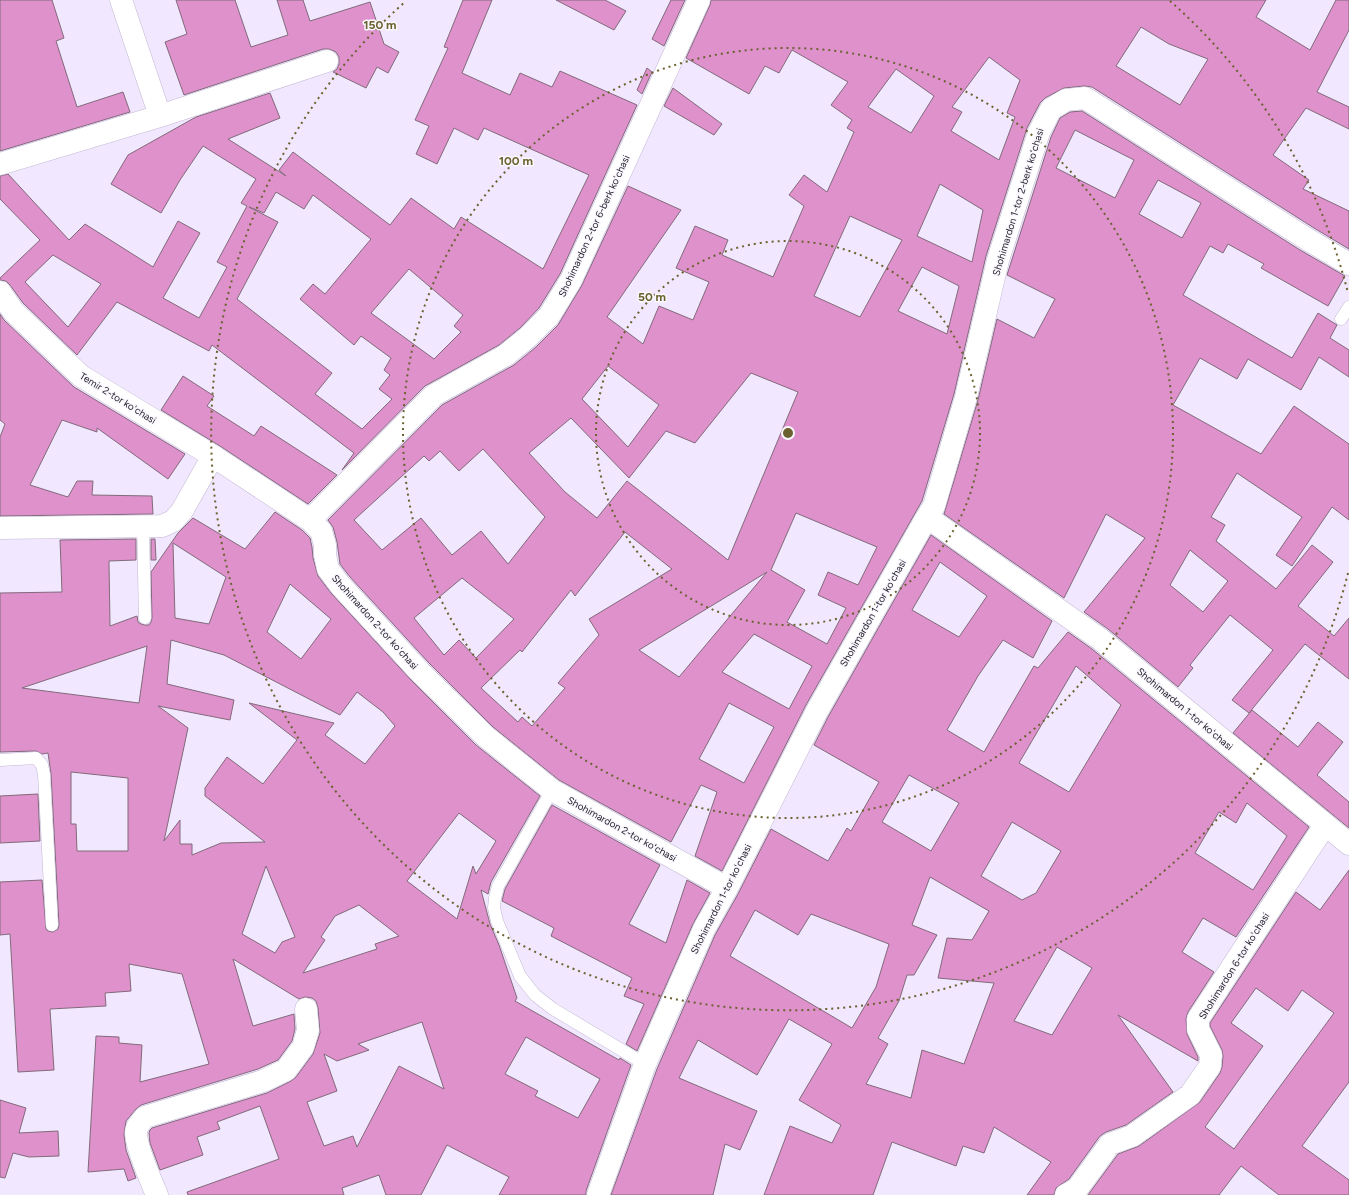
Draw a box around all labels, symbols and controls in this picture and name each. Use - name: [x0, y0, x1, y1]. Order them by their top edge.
- text: 150 m: [363, 18, 397, 32]
- street label: Shohimardon 1-tor 2-berk koʻchasi: [989, 127, 1047, 277]
- street label: Shohimardon 2-tor 6-berk koʻchasi: [555, 153, 633, 299]
- text: 100 m: [499, 154, 533, 168]
- text: 50 m: [638, 290, 666, 304]
- street label: Temir 2-tor koʻchasi: [77, 369, 159, 427]
- centre of rings: [781, 426, 795, 440]
- street label: Shohimardon 1-tor koʻchasi: [837, 557, 909, 669]
- street label: Shohimardon 2-tor koʻchasi: [329, 572, 421, 672]
- street label: Shohimardon 1-tor koʻchasi: [1134, 665, 1236, 753]
- street label: Shohimardon 2-tor koʻchasi: [565, 793, 679, 865]
- street label: Shohimardon 1-tor koʻchasi: [688, 842, 754, 956]
- street label: Shohimardon 6-tor koʻchasi: [1196, 910, 1272, 1022]

